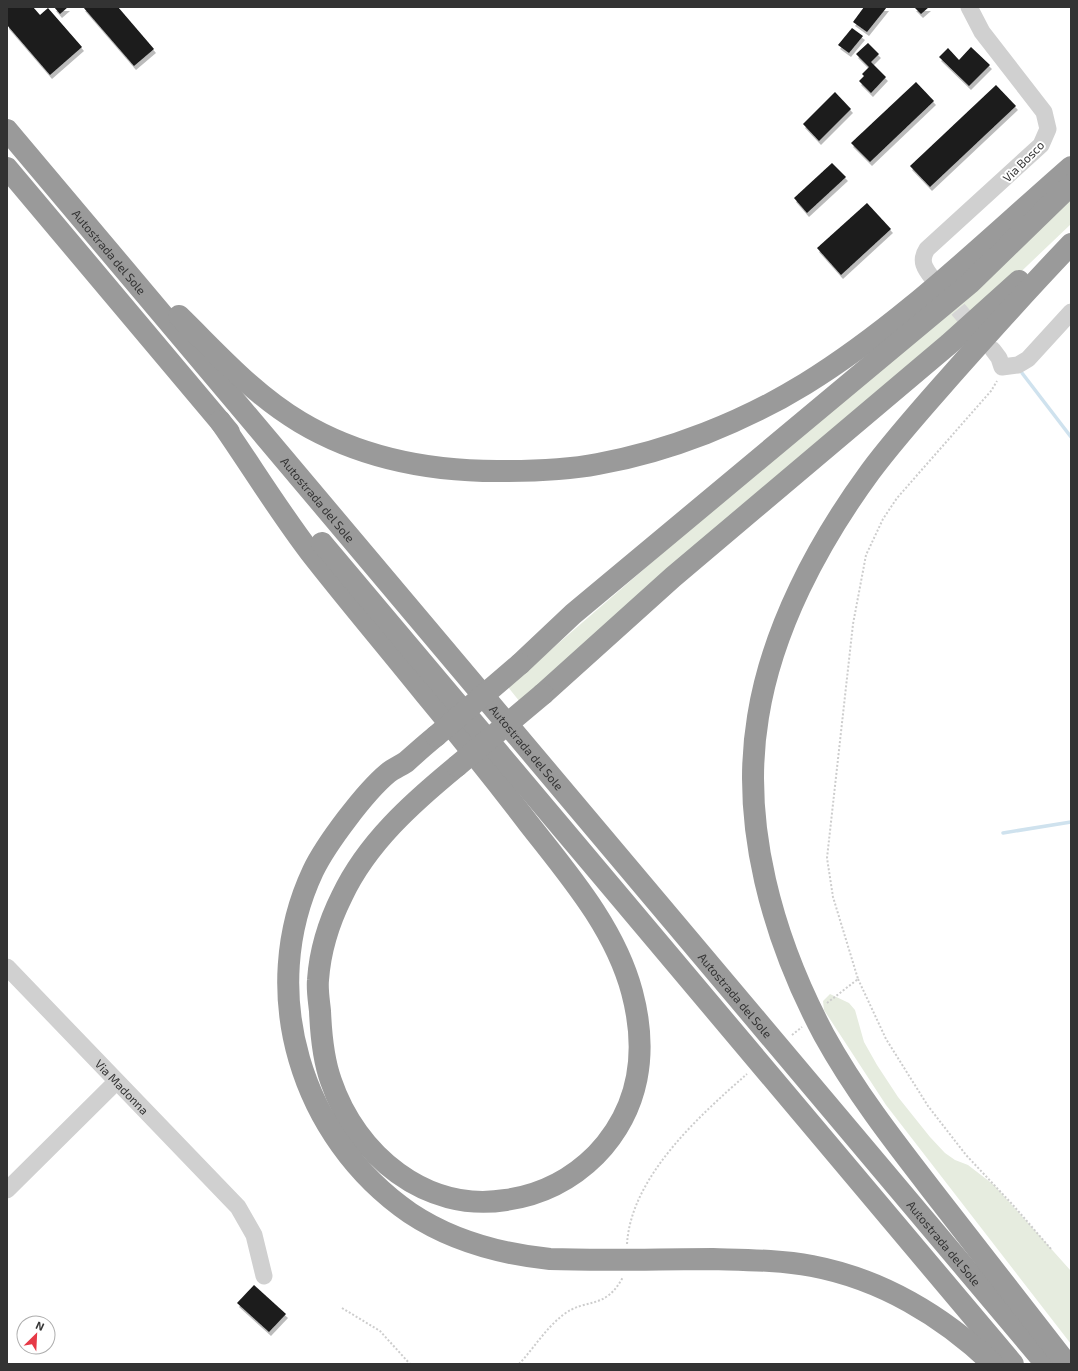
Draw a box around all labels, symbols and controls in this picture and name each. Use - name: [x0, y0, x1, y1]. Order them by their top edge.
- street label: Via Bosco: [999, 137, 1047, 185]
- street label: Autostrada del Sole: [70, 206, 149, 297]
- street label: Autostrada del Sole: [278, 454, 358, 545]
- street label: Autostrada del Sole: [487, 702, 567, 793]
- street label: Autostrada del Sole: [696, 950, 775, 1041]
- street label: Via Madonna: [92, 1056, 152, 1117]
- street label: Autostrada del Sole: [904, 1198, 984, 1288]
- north arrow: [16, 1315, 56, 1355]
- text: N: [34, 1318, 47, 1333]

